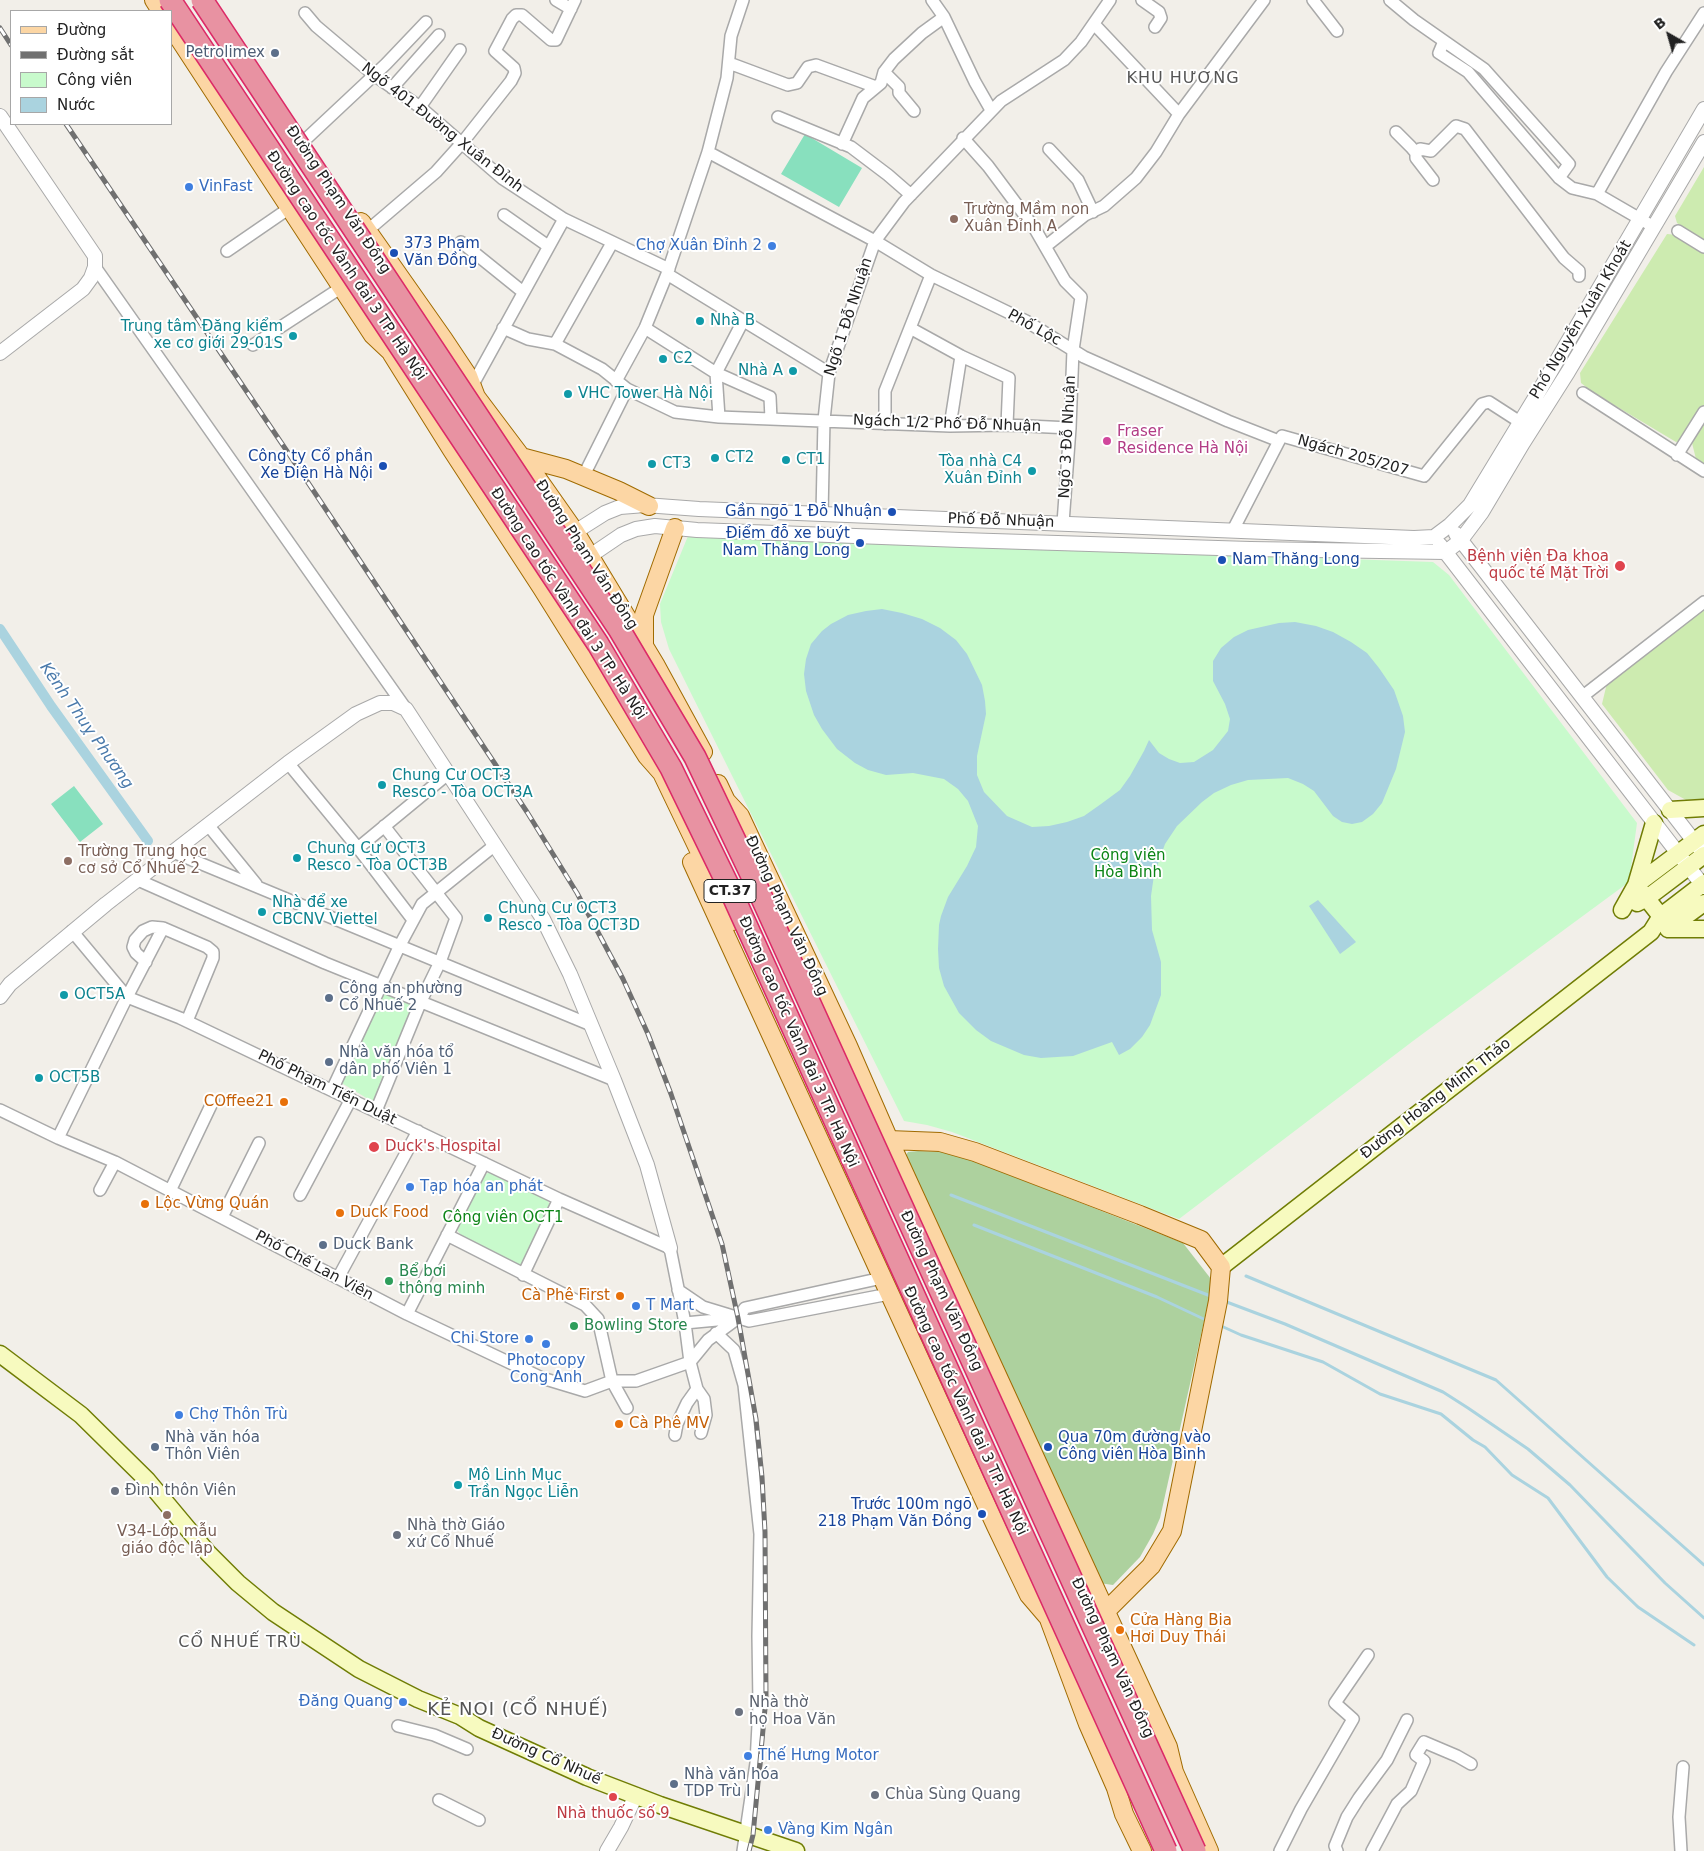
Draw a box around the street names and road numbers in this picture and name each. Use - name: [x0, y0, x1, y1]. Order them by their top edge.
- street label: Ngõ 401 Đường Xuân Đỉnh: [358, 59, 526, 197]
- street label: Đường Phạm Văn Đồng: [282, 123, 394, 277]
- street label: Đường cao tốc Vành đai 3 TP. Hà Nội: [262, 148, 430, 384]
- street label: Phố Nguyễn Xuân Khoát: [1526, 237, 1636, 403]
- street label: Ngõ 1 Đỗ Nhuận: [821, 255, 877, 379]
- street label: Phố Lộc: [1004, 306, 1064, 350]
- street label: Ngõ 3 Đỗ Nhuận: [1056, 375, 1080, 499]
- street label: Ngách 1/2 Phố Đỗ Nhuận: [853, 412, 1041, 436]
- street label: Ngách 205/207: [1295, 432, 1411, 480]
- street label: Đường Phạm Văn Đồng: [531, 477, 641, 633]
- street label: Đường cao tốc Vành đai 3 TP. Hà Nội: [486, 485, 650, 723]
- street label: Phố Đỗ Nhuận: [947, 510, 1055, 532]
- street label: Đường Phạm Văn Đồng: [741, 833, 831, 999]
- road number: CT.37: [704, 879, 756, 902]
- street label: Đường cao tốc Vành đai 3 TP. Hà Nội: [734, 914, 862, 1170]
- street label: Đường Hoàng Minh Thảo: [1357, 1035, 1515, 1163]
- street label: Phố Phạm Tiến Duật: [255, 1047, 399, 1129]
- street label: Đường Phạm Văn Đồng: [896, 1208, 986, 1374]
- street label: Phố Chế Lan Viên: [252, 1227, 376, 1305]
- street label: Đường cao tốc Vành đai 3 TP. Hà Nội: [899, 1284, 1031, 1538]
- street label: Đường Phạm Văn Đồng: [1067, 1575, 1157, 1741]
- street label: Đường Cổ Nhuế: [488, 1725, 604, 1789]

